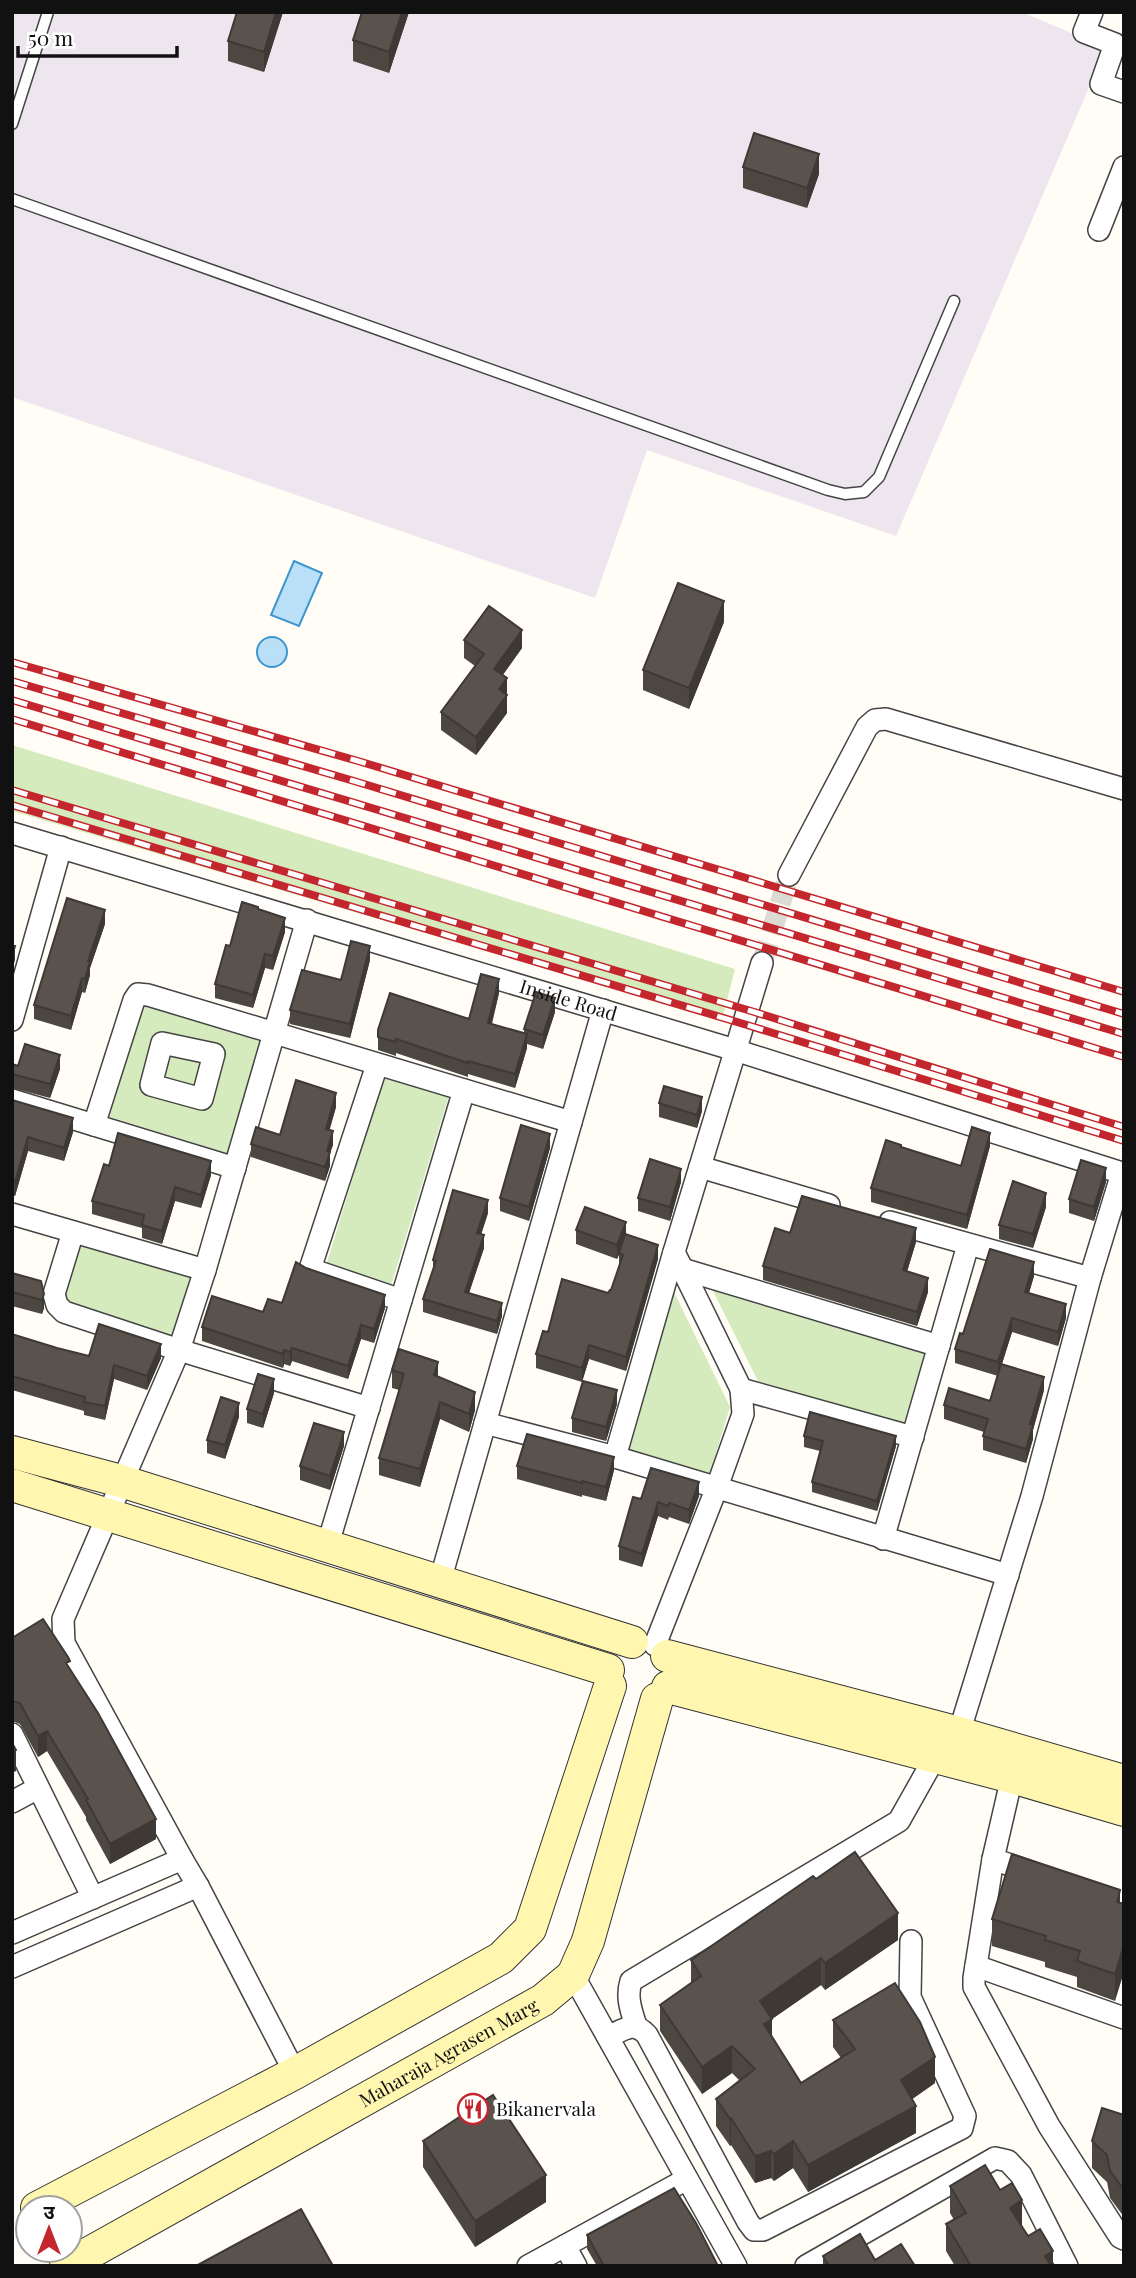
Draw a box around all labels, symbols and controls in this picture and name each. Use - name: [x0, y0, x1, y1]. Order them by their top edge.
- scale bar: [18, 14, 177, 58]
- text: 50 m: [28, 23, 74, 51]
- street label: Inside Road: [517, 972, 621, 1026]
- street label: Maharaja Agrasen Marg: [354, 1991, 542, 2112]
- restaurant icon: Bikanervala: [456, 2092, 490, 2126]
- place label: Bikanervala: [496, 2095, 597, 2121]
- north arrow: [14, 2194, 84, 2264]
- text: उ: [43, 2198, 55, 2224]

